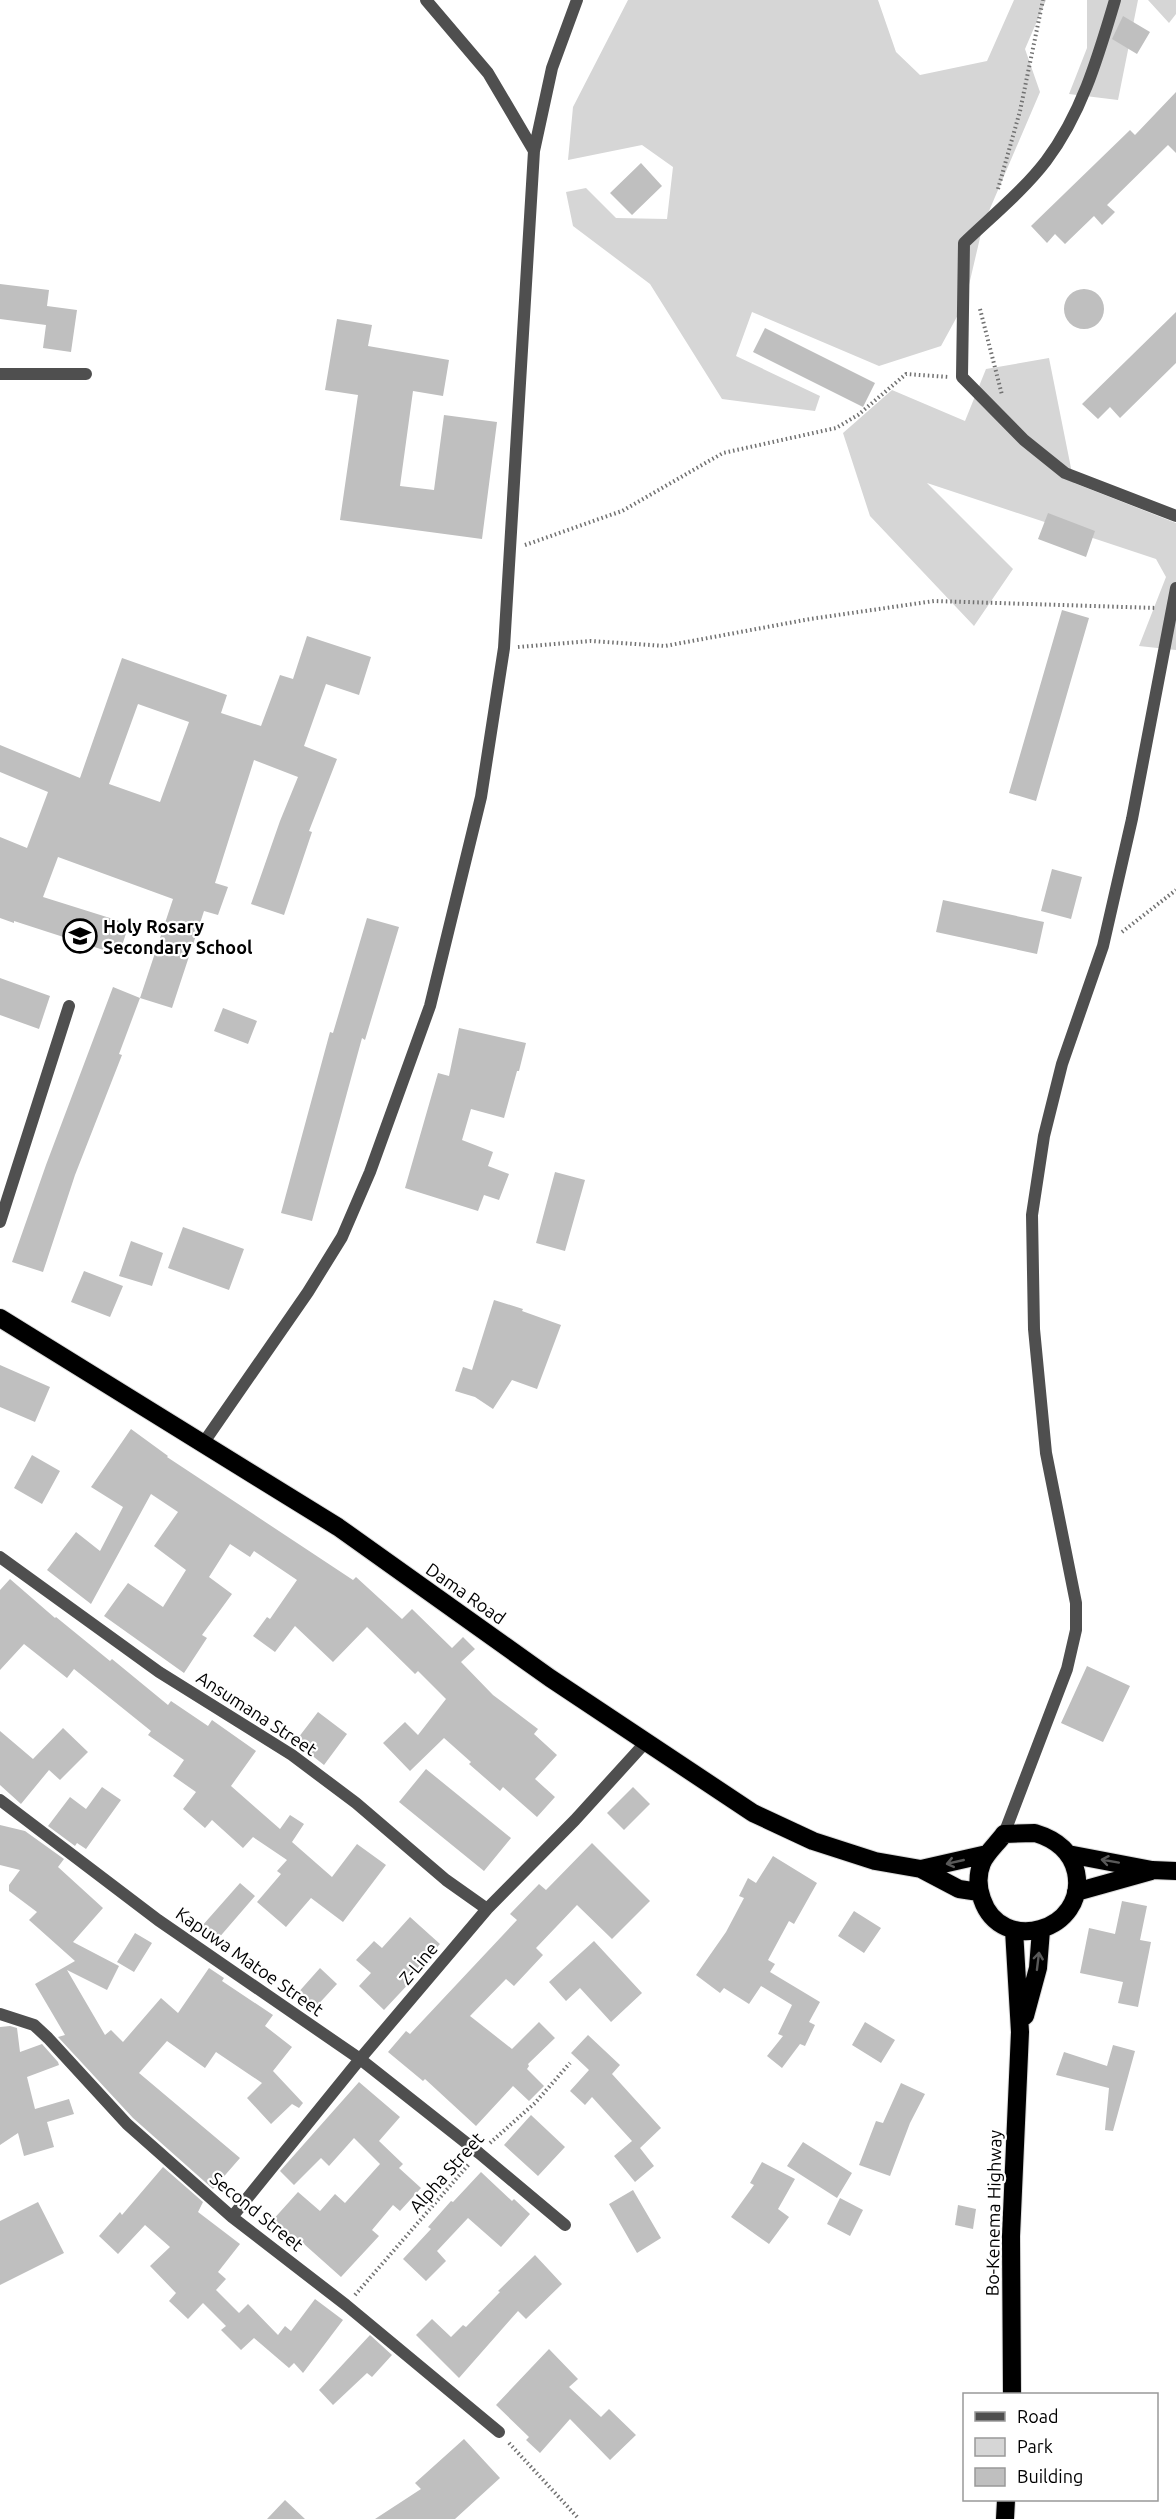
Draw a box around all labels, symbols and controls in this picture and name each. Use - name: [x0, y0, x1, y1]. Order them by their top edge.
- place label: Holy Rosary Secondary School: [103, 916, 253, 957]
- school or university icon: Holy Rosary Secondary School: [62, 918, 98, 954]
- street label: Dama Road: [422, 1558, 510, 1628]
- street label: Ansumana Street: [193, 1667, 321, 1759]
- one-way arrow: [1101, 1855, 1121, 1866]
- one-way arrow: [945, 1857, 965, 1868]
- street label: Kapuwa Matoe Street: [173, 1903, 327, 2019]
- street label: Z-Line: [395, 1938, 441, 1988]
- one-way arrow: [1033, 1952, 1044, 1972]
- street label: Alpha Street: [405, 2128, 487, 2216]
- street label: Bo-Kenema Highway: [982, 2129, 1004, 2296]
- street label: Second Street: [207, 2168, 307, 2254]
- legend: [963, 2393, 1158, 2501]
- text: Road: [1017, 2406, 1059, 2426]
- text: Park: [1017, 2436, 1053, 2456]
- text: Building: [1017, 2466, 1083, 2486]

